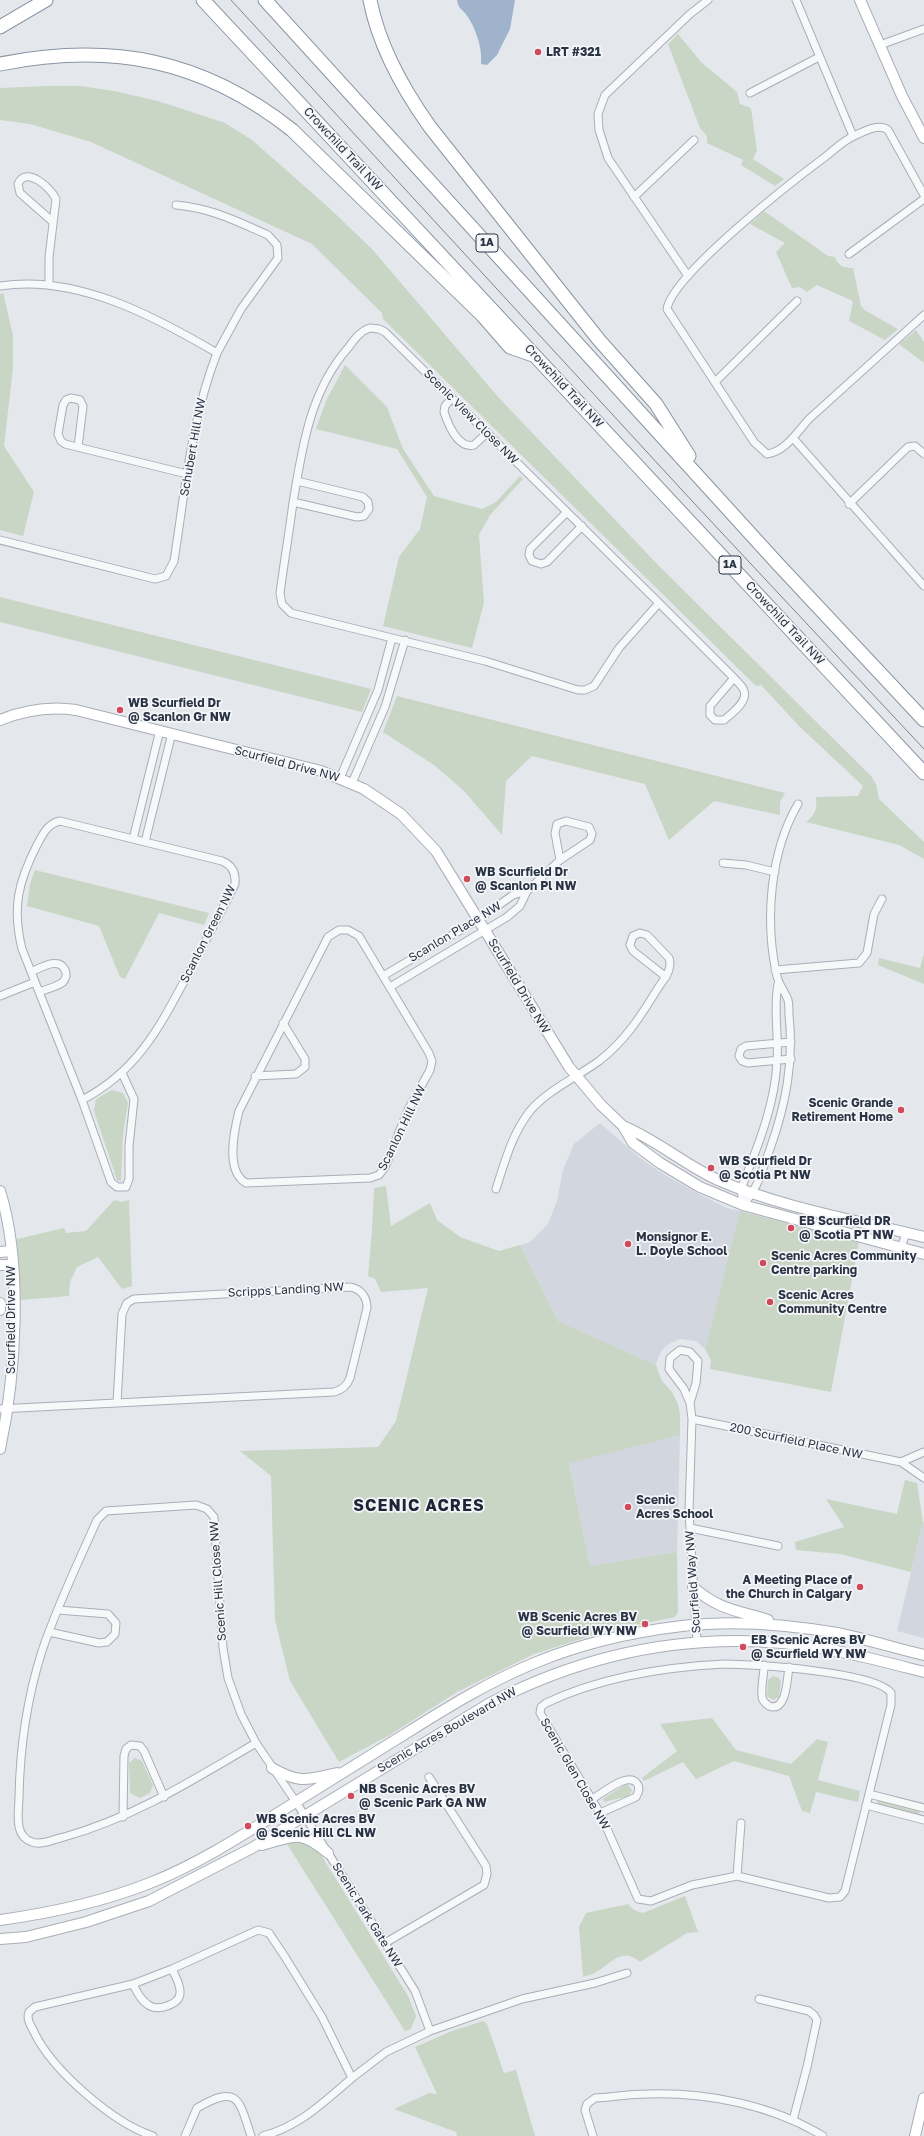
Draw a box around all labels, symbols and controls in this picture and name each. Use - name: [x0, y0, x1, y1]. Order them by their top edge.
- place label: LRT #321: [546, 45, 601, 59]
- marker: LRT #321: [533, 47, 543, 57]
- street label: Crowchild Trail NW: [301, 104, 385, 194]
- road number: 1A: [476, 234, 498, 252]
- street label: Crowchild Trail NW: [522, 341, 606, 431]
- street label: Scenic View Close NW: [421, 367, 521, 467]
- street label: Schubert Hill NW: [177, 397, 209, 497]
- road number: 1A: [719, 556, 741, 574]
- street label: Crowchild Trail NW: [743, 578, 827, 668]
- place label: WB Scurfield Dr @ Scanlon Gr NW: [128, 696, 231, 724]
- marker: WB Scurfield Dr @ Scanlon Gr NW: [115, 705, 125, 715]
- street label: Scurfield Drive NW: [233, 743, 341, 785]
- place label: WB Scurfield Dr @ Scanlon Pl NW: [475, 865, 576, 893]
- marker: WB Scurfield Dr @ Scanlon Pl NW: [462, 874, 472, 884]
- street label: Scanlon Green NW: [177, 883, 239, 985]
- street label: Scanlon Place NW: [406, 899, 504, 965]
- street label: Scurfield Drive NW: [485, 936, 553, 1036]
- street label: Scanlon Hill NW: [375, 1083, 429, 1173]
- place label: Scenic Grande Retirement Home: [792, 1096, 893, 1124]
- marker: Scenic Grande Retirement Home: [896, 1105, 906, 1115]
- place label: WB Scurfield Dr @ Scotia Pt NW: [719, 1154, 812, 1182]
- marker: WB Scurfield Dr @ Scotia Pt NW: [706, 1163, 716, 1173]
- place label: EB Scurfield DR @ Scotia PT NW: [799, 1214, 894, 1242]
- marker: EB Scurfield DR @ Scotia PT NW: [786, 1223, 796, 1233]
- place label: Monsignor E. L. Doyle School: [636, 1230, 727, 1258]
- marker: Monsignor E. L. Doyle School: [623, 1239, 633, 1249]
- place label: Scenic Acres Community Centre parking: [771, 1249, 917, 1277]
- marker: Scenic Acres Community Centre parking: [758, 1258, 768, 1268]
- street label: Scurfield Drive NW: [4, 1266, 18, 1374]
- street label: Scripps Landing NW: [228, 1280, 344, 1300]
- place label: Scenic Acres Community Centre: [778, 1288, 887, 1316]
- marker: Scenic Acres Community Centre: [765, 1297, 775, 1307]
- street label: 200 Scurfield Place NW: [728, 1420, 864, 1462]
- place label: Scenic Acres School: [636, 1493, 713, 1521]
- district label: SCENIC ACRES: [353, 1496, 485, 1516]
- marker: Scenic Acres School: [623, 1502, 633, 1512]
- street label: Scenic Hill Close NW: [207, 1520, 229, 1642]
- street label: Scurfield Way NW: [682, 1530, 704, 1634]
- place label: A Meeting Place of the Church in Calgary: [726, 1573, 852, 1601]
- marker: A Meeting Place of the Church in Calgary: [855, 1582, 865, 1592]
- place label: WB Scenic Acres BV @ Scurfield WY NW: [518, 1610, 637, 1638]
- marker: WB Scenic Acres BV @ Scurfield WY NW: [640, 1619, 650, 1629]
- place label: EB Scenic Acres BV @ Scurfield WY NW: [751, 1633, 867, 1661]
- marker: EB Scenic Acres BV @ Scurfield WY NW: [738, 1642, 748, 1652]
- street label: Scenic Acres Boulevard NW: [375, 1684, 519, 1776]
- street label: Scenic Glen Close NW: [537, 1715, 613, 1833]
- place label: NB Scenic Acres BV @ Scenic Park GA NW: [359, 1782, 487, 1810]
- marker: NB Scenic Acres BV @ Scenic Park GA NW: [346, 1791, 356, 1801]
- place label: WB Scenic Acres BV @ Scenic Hill CL NW: [256, 1812, 376, 1840]
- marker: WB Scenic Acres BV @ Scenic Hill CL NW: [243, 1821, 253, 1831]
- street label: Scenic Park Gate NW: [329, 1860, 405, 1970]

